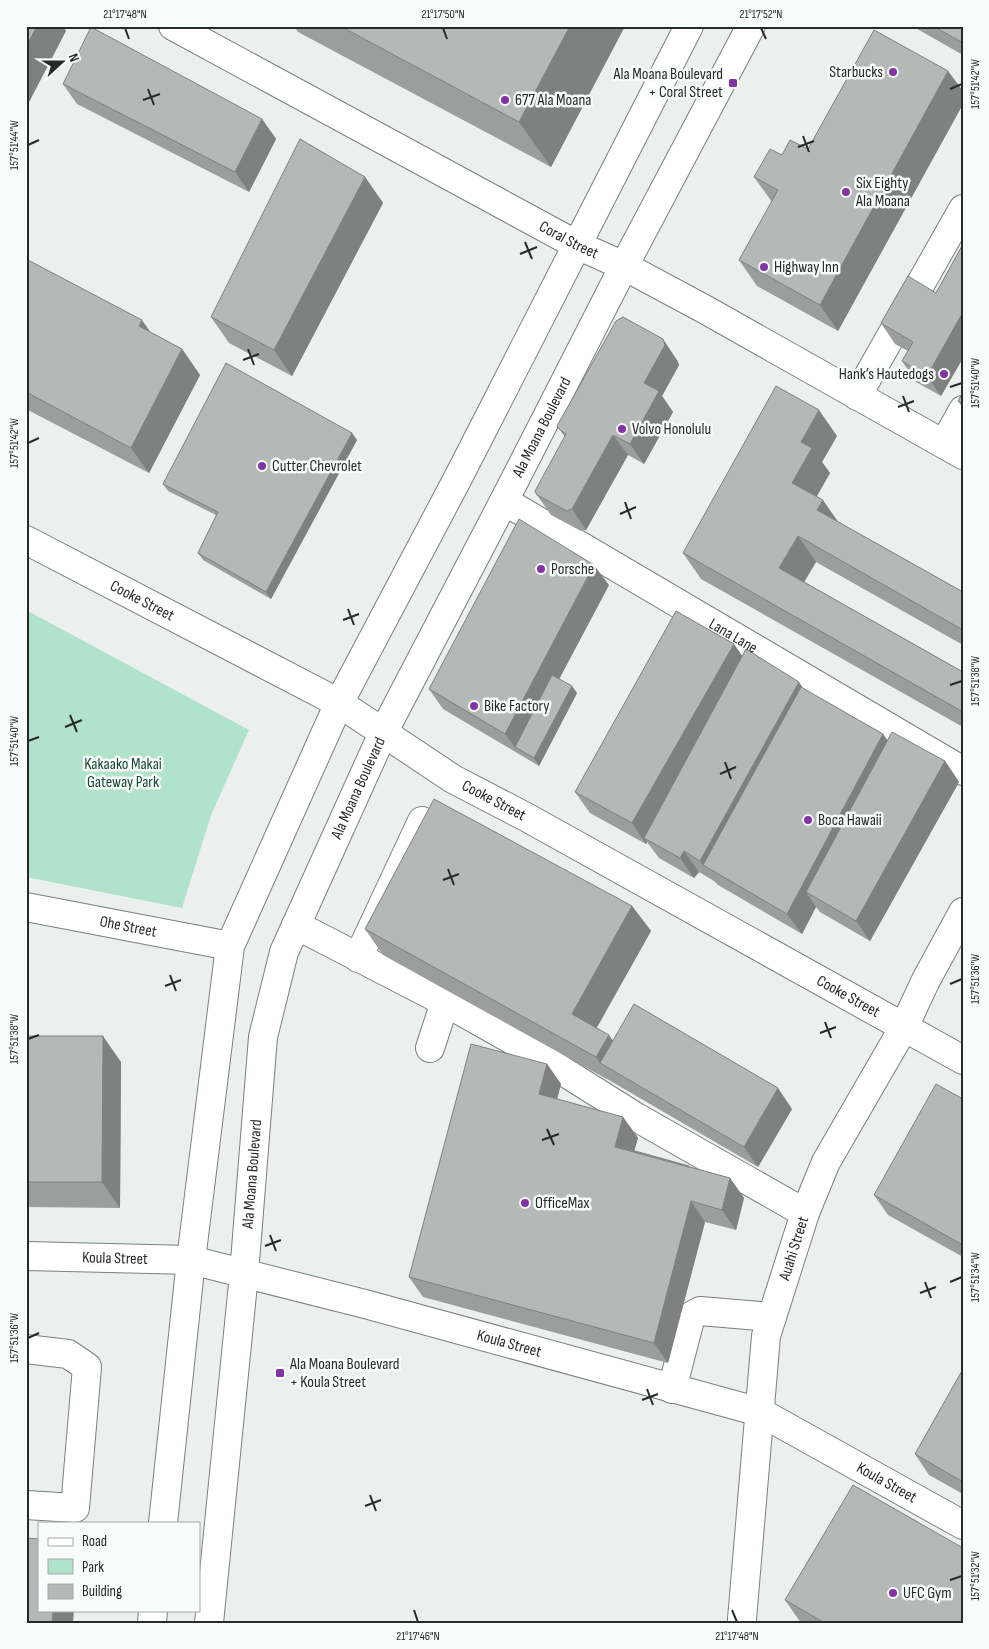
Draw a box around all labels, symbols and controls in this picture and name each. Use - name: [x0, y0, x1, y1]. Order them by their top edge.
- text: 21°17'48"N: [103, 7, 147, 22]
- text: 21°17'50"N: [421, 7, 465, 22]
- text: 21°17'52"N: [740, 7, 782, 22]
- north arrow: [38, 38, 88, 88]
- text: N: [64, 51, 83, 64]
- text: 157°51'42"W: [968, 59, 983, 109]
- place label: Starbucks: [829, 63, 883, 82]
- place label: Ala Moana Boulevard + Coral Street: [613, 65, 723, 102]
- marker: Starbucks: [887, 66, 899, 78]
- marker: Ala Moana Boulevard + Coral Street: [727, 77, 739, 89]
- place label: 677 Ala Moana: [515, 91, 591, 110]
- marker: 677 Ala Moana: [499, 94, 511, 106]
- text: 157°51'44"W: [7, 120, 22, 170]
- place label: Six Eighty Ala Moana: [855, 174, 910, 211]
- marker: Six Eighty Ala Moana: [840, 186, 852, 198]
- street label: Coral Street: [536, 217, 602, 263]
- place label: Highway Inn: [774, 258, 839, 277]
- marker: Highway Inn: [758, 261, 770, 273]
- text: 157°51'40"W: [968, 358, 983, 408]
- place label: Hank’s Hautedogs: [839, 365, 934, 384]
- marker: Hank’s Hautedogs: [938, 368, 950, 380]
- street label: Ala Moana Boulevard: [508, 374, 575, 481]
- text: 157°51'42"W: [7, 418, 22, 468]
- place label: Volvo Honolulu: [632, 420, 711, 439]
- marker: Volvo Honolulu: [616, 423, 628, 435]
- place label: Cutter Chevrolet: [272, 457, 362, 476]
- marker: Cutter Chevrolet: [256, 460, 268, 472]
- place label: Porsche: [551, 560, 594, 579]
- marker: Porsche: [535, 563, 547, 575]
- street label: Cooke Street: [107, 576, 178, 625]
- street label: Lana Lane: [706, 614, 761, 658]
- text: 157°51'38"W: [968, 656, 983, 706]
- place label: Bike Factory: [484, 697, 549, 716]
- marker: Bike Factory: [468, 700, 480, 712]
- text: 157°51'40"W: [7, 716, 22, 766]
- street label: Ala Moana Boulevard: [326, 734, 389, 843]
- park label: Kakaako Makai Gateway Park: [84, 755, 162, 792]
- street label: Cooke Street: [459, 776, 529, 825]
- place label: Boca Hawaii: [818, 811, 882, 830]
- marker: Boca Hawaii: [802, 814, 814, 826]
- street label: Ohe Street: [98, 912, 158, 941]
- text: 157°51'36"W: [968, 954, 983, 1004]
- street label: Cooke Street: [813, 971, 883, 1021]
- text: 157°51'38"W: [7, 1014, 22, 1064]
- street label: Ala Moana Boulevard: [238, 1119, 266, 1230]
- place label: OfficeMax: [535, 1194, 589, 1213]
- marker: OfficeMax: [519, 1197, 531, 1209]
- street label: Auahi Street: [774, 1214, 813, 1284]
- street label: Koula Street: [82, 1248, 148, 1268]
- text: 157°51'34"W: [968, 1252, 983, 1302]
- text: 157°51'36"W: [7, 1313, 22, 1363]
- street label: Koula Street: [475, 1326, 544, 1361]
- place label: Ala Moana Boulevard + Koula Street: [289, 1355, 399, 1392]
- marker: Ala Moana Boulevard + Koula Street: [274, 1367, 286, 1379]
- street label: Koula Street: [853, 1458, 920, 1507]
- legend: [38, 1522, 200, 1612]
- text: Road: [82, 1532, 107, 1551]
- text: 157°51'32"W: [968, 1551, 983, 1601]
- text: Park: [82, 1558, 104, 1577]
- text: Building: [82, 1582, 122, 1601]
- place label: UFC Gym: [903, 1584, 952, 1603]
- marker: UFC Gym: [887, 1587, 899, 1599]
- text: 21°17'46"N: [396, 1629, 440, 1644]
- text: 21°17'48"N: [715, 1629, 759, 1644]

